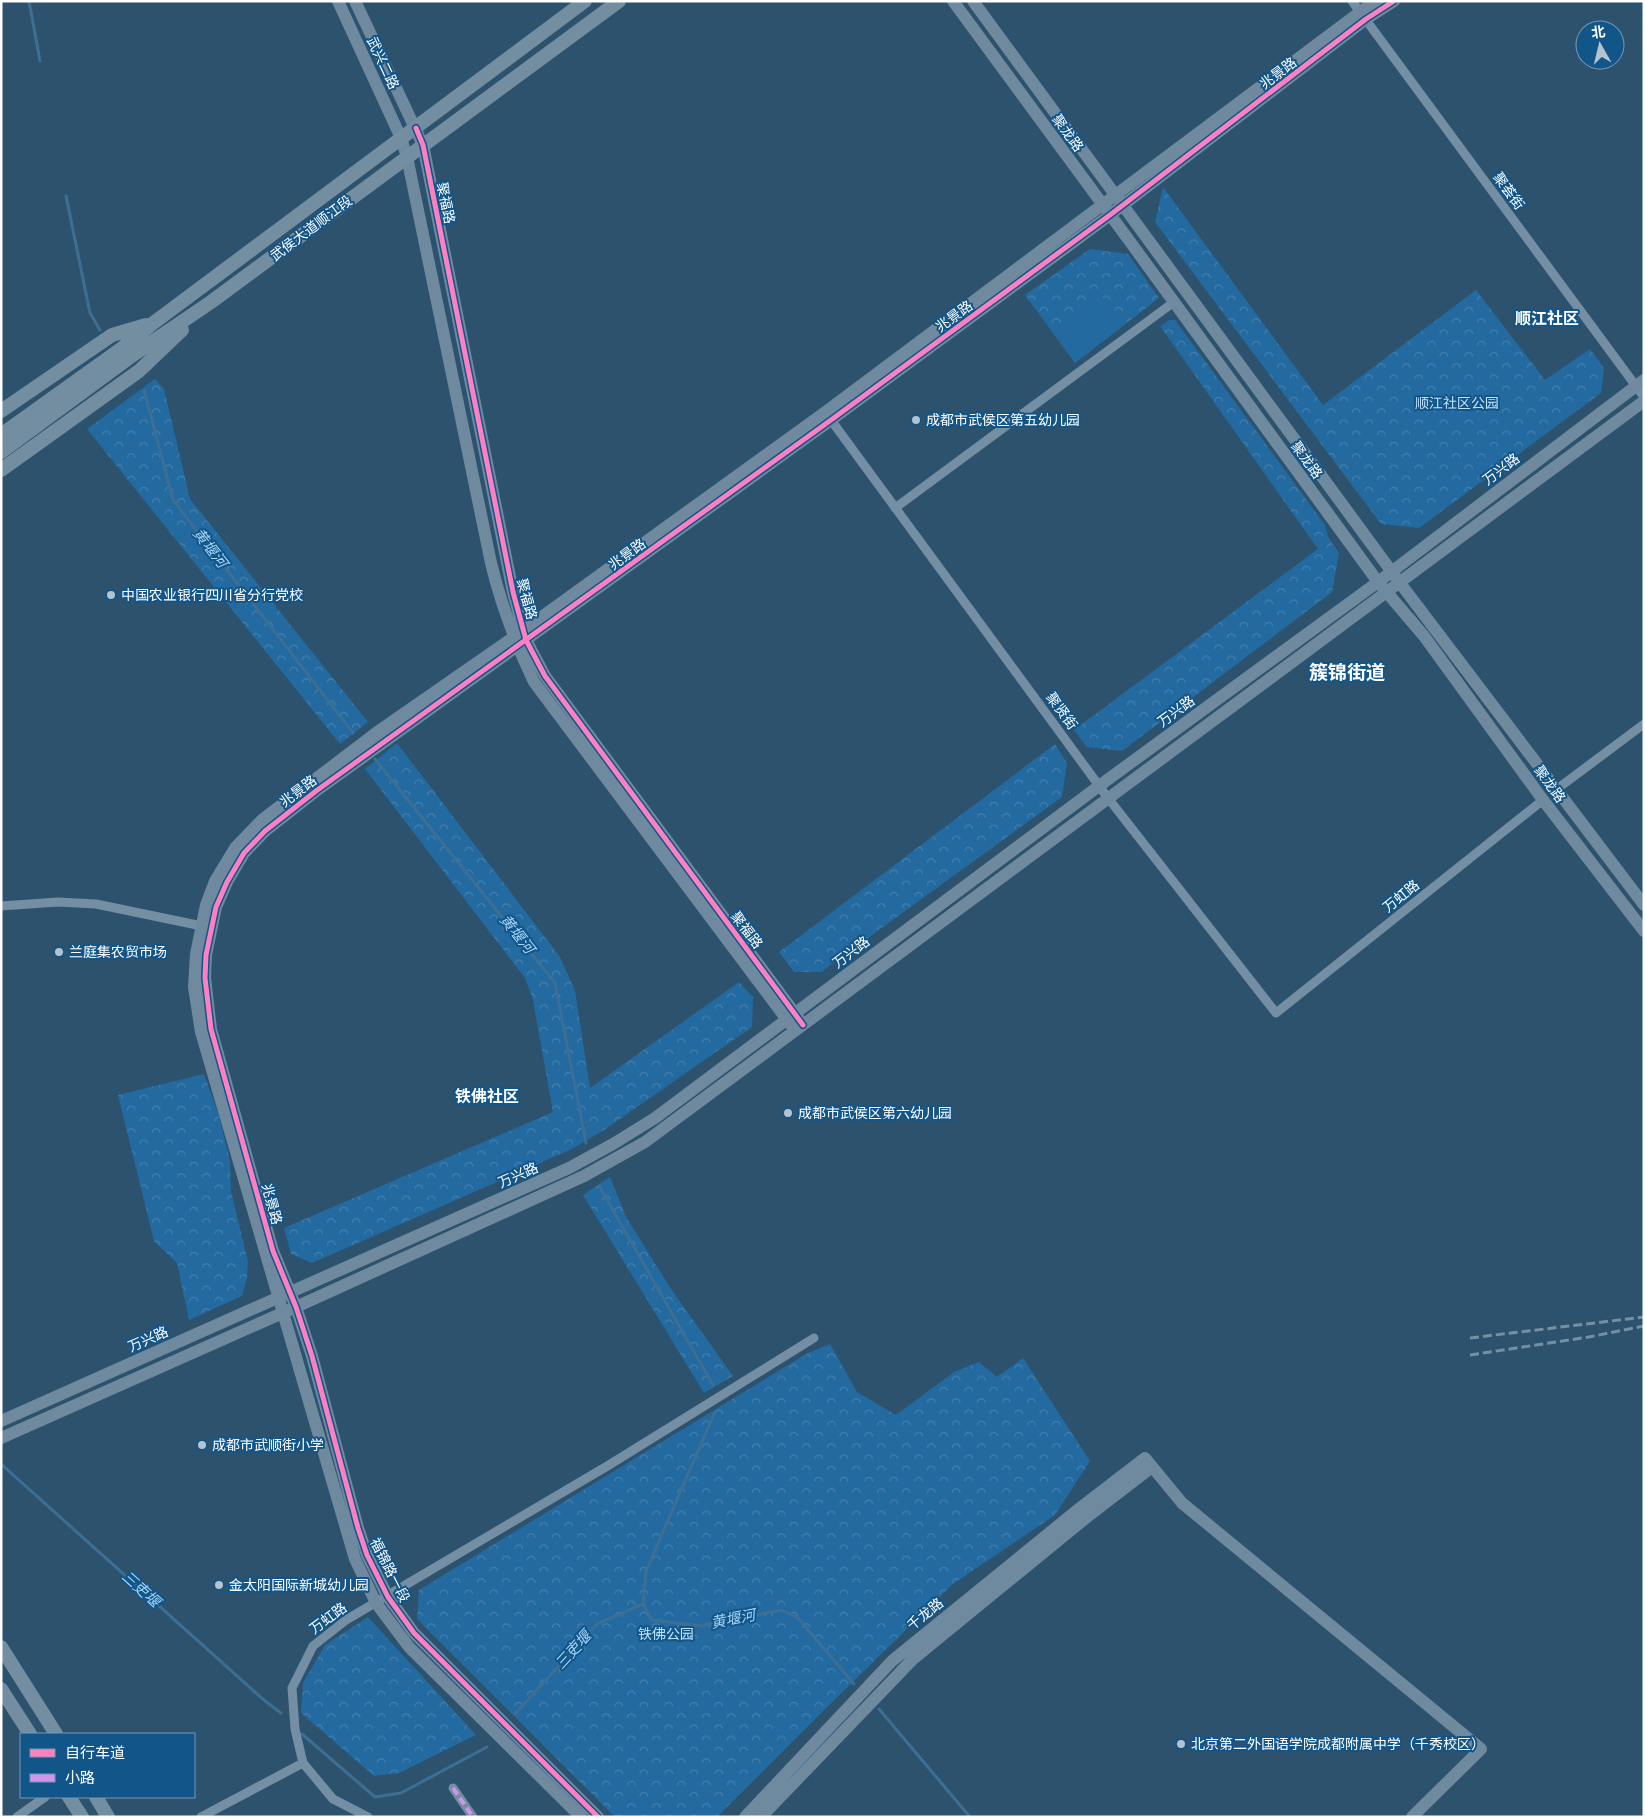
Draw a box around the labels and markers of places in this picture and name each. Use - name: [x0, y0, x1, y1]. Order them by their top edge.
- place label: 成都市武侯区第五幼儿园: [926, 412, 1080, 428]
- marker: 成都市武侯区第五幼儿园: [910, 414, 922, 426]
- place label: 中国农业银行四川省分行党校: [121, 587, 303, 603]
- marker: 中国农业银行四川省分行党校: [105, 589, 117, 601]
- place label: 兰庭集农贸市场: [69, 944, 167, 960]
- marker: 兰庭集农贸市场: [53, 946, 65, 958]
- place label: 成都市武侯区第六幼儿园: [798, 1105, 952, 1121]
- marker: 成都市武侯区第六幼儿园: [782, 1107, 794, 1119]
- place label: 成都市武顺街小学: [212, 1437, 324, 1453]
- marker: 成都市武顺街小学: [196, 1439, 208, 1451]
- place label: 金太阳国际新城幼儿园: [229, 1577, 369, 1593]
- marker: 金太阳国际新城幼儿园: [213, 1579, 225, 1591]
- place label: 北京第二外国语学院成都附属中学（千秀校区）: [1191, 1736, 1485, 1752]
- marker: 北京第二外国语学院成都附属中学（千秀校区）: [1175, 1738, 1187, 1750]

